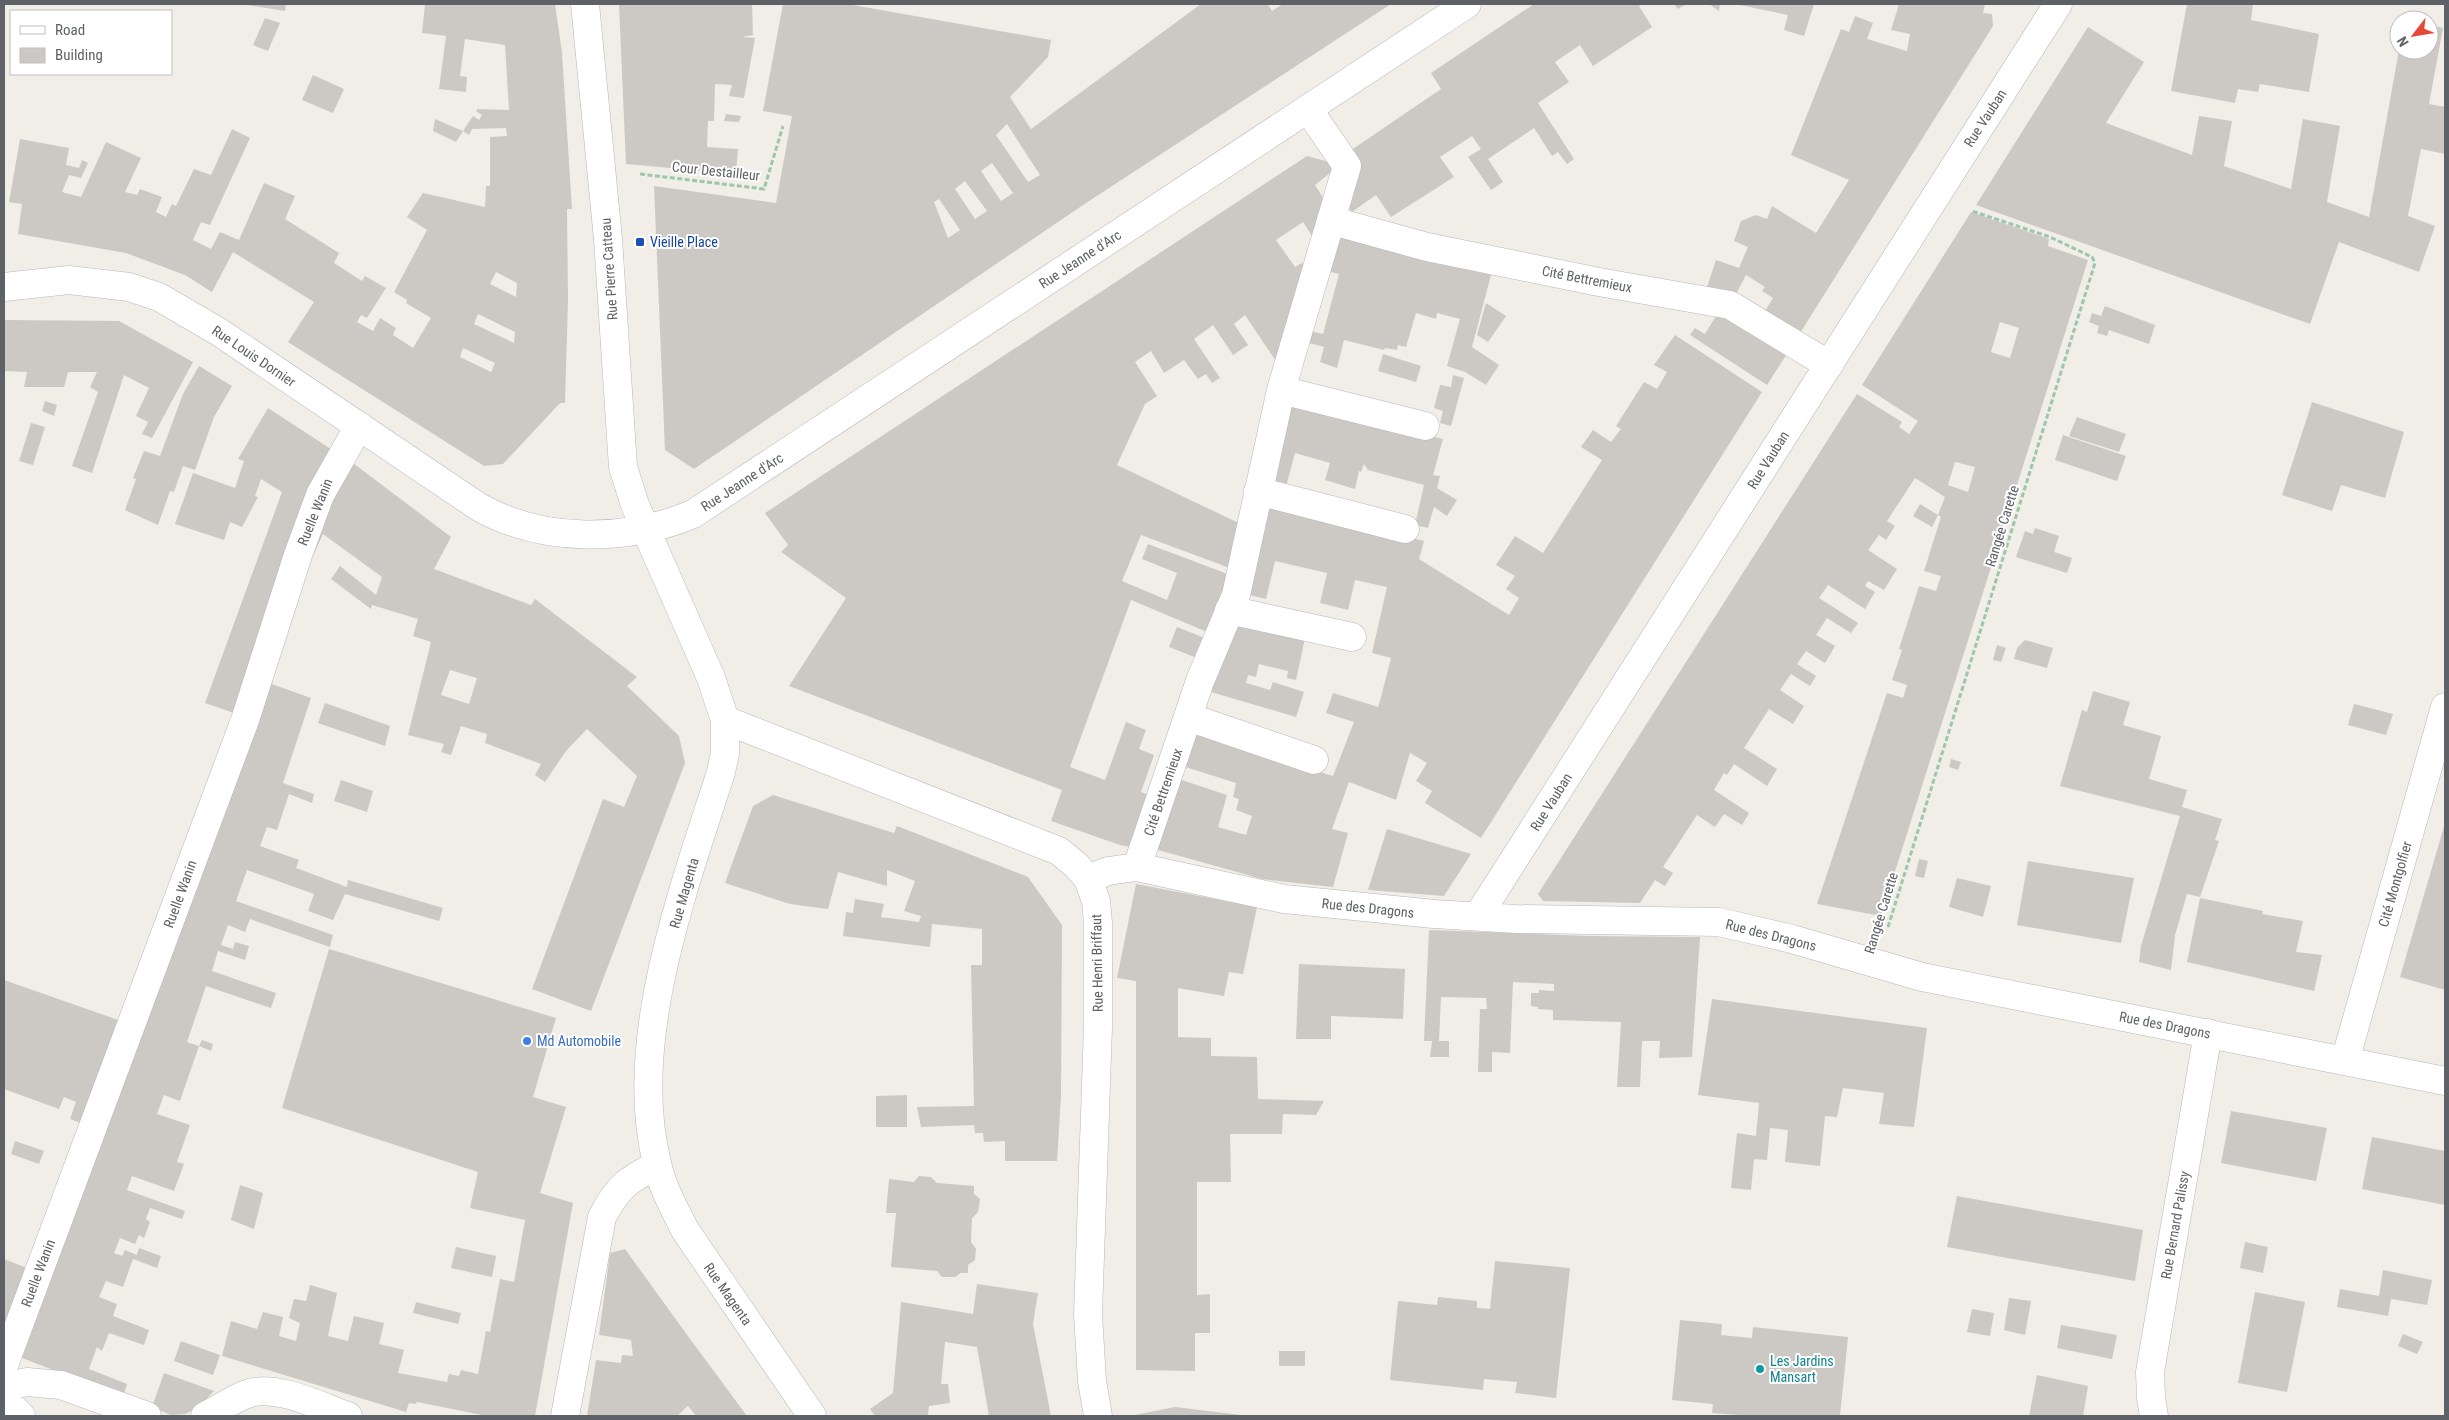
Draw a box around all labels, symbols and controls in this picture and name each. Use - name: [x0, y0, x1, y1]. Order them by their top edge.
- legend: [10, 10, 172, 75]
- north arrow: [2389, 10, 2439, 60]
- text: Road: [55, 21, 85, 39]
- text: N: [2394, 34, 2412, 49]
- text: Building: [55, 46, 103, 64]
- street label: Rue Vauban: [1960, 86, 2010, 150]
- street label: Cour Destailleur: [671, 158, 761, 184]
- street label: Rue Pierre Catteau: [597, 217, 621, 321]
- street label: Rue Jeanne d'Arc: [1036, 227, 1124, 291]
- place label: Vieille Place: [650, 234, 718, 250]
- marker: Vieille Place: [634, 236, 646, 248]
- street label: Cité Bettremieux: [1541, 262, 1633, 296]
- street label: Rue Louis Dornier: [209, 322, 299, 390]
- street label: Rue Vauban: [1744, 428, 1792, 492]
- street label: Rue Jeanne d'Arc: [698, 450, 786, 514]
- street label: Ruelle Wanin: [294, 476, 336, 548]
- street label: Rangée Carette: [1982, 483, 2022, 569]
- street label: Cité Bettremieux: [1141, 746, 1185, 838]
- street label: Rue Vauban: [1527, 770, 1575, 834]
- street label: Cité Montgolfier: [2375, 839, 2415, 929]
- street label: Rue Magenta: [666, 856, 702, 930]
- street label: Ruelle Wanin: [160, 858, 200, 930]
- street label: Rangée Carette: [1861, 870, 1901, 956]
- street label: Rue des Dragons: [1321, 895, 1415, 921]
- street label: Rue Henri Briffaut: [1088, 914, 1106, 1012]
- street label: Rue des Dragons: [1724, 916, 1818, 954]
- street label: Rue des Dragons: [2118, 1008, 2212, 1042]
- place label: Md Automobile: [537, 1033, 621, 1049]
- marker: Md Automobile: [521, 1035, 533, 1047]
- street label: Rue Bernard Palissy: [2158, 1169, 2192, 1280]
- street label: Ruelle Wanin: [18, 1237, 58, 1309]
- street label: Rue Magenta: [701, 1260, 755, 1328]
- place label: Les Jardins Mansart: [1770, 1353, 1834, 1385]
- marker: Les Jardins Mansart: [1754, 1363, 1766, 1375]

